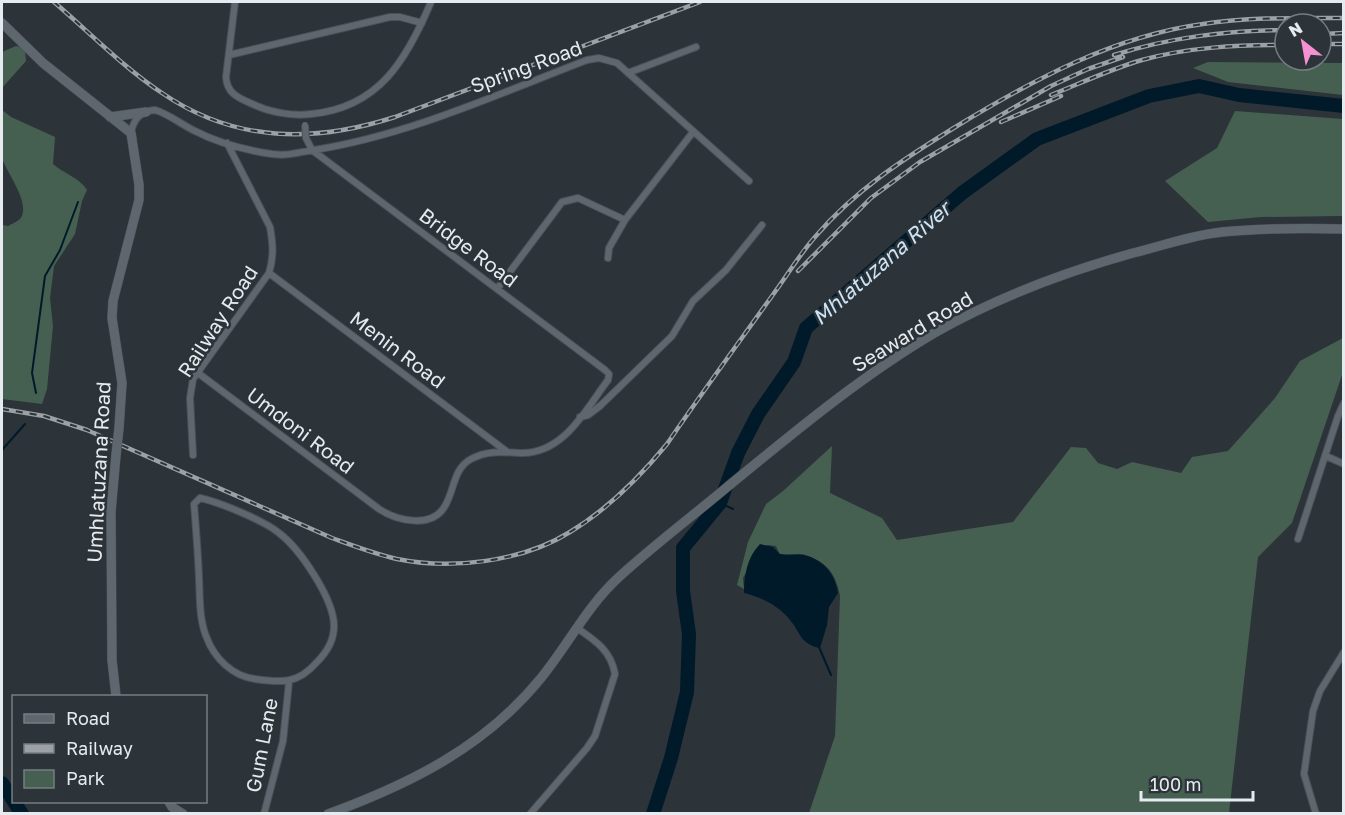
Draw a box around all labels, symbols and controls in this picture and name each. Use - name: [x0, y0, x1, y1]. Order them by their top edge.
- north arrow: [1273, 12, 1333, 72]
- text: N: [1285, 17, 1306, 41]
- street label: Spring Road: [467, 35, 585, 97]
- water label: Mhlatuzana River: [807, 194, 958, 330]
- street label: Bridge Road: [415, 202, 523, 292]
- street label: Railway Road: [172, 261, 262, 381]
- street label: Seaward Road: [847, 286, 977, 376]
- street label: Menin Road: [346, 305, 450, 393]
- street label: Umhlatuzana Road: [81, 381, 115, 563]
- street label: Umdoni Road: [243, 382, 359, 478]
- legend: [12, 695, 207, 803]
- street label: Gum Lane: [240, 696, 282, 794]
- text: Road: [66, 707, 110, 729]
- text: Railway: [66, 737, 133, 759]
- scale bar: [1141, 764, 1254, 802]
- text: Park: [66, 767, 105, 789]
- text: 100 m: [1150, 773, 1201, 795]

